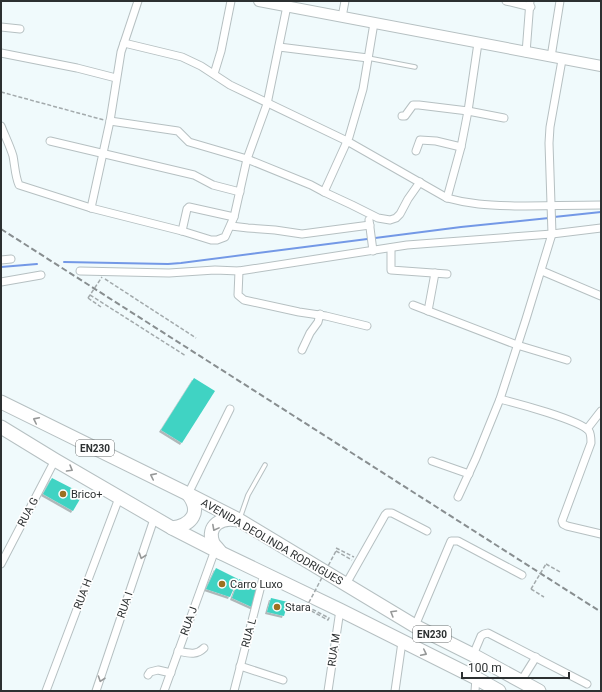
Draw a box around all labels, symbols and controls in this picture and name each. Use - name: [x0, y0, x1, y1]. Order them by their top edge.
- one-way arrow: [33, 417, 41, 424]
- road number: EN230: [76, 440, 114, 456]
- one-way arrow: [66, 465, 73, 472]
- one-way arrow: [150, 473, 158, 481]
- place label: Brico+: [71, 488, 103, 501]
- marker: Brico+: [58, 489, 68, 499]
- street label: RUA G: [15, 495, 41, 529]
- street label: AVENIDA DEOLINDA RODRIGUES: [199, 496, 346, 588]
- one-way arrow: [212, 524, 220, 531]
- one-way arrow: [138, 552, 147, 559]
- street label: RUA H: [71, 577, 95, 611]
- place label: Carro Luxo: [230, 578, 283, 591]
- marker: Carro Luxo: [217, 579, 227, 589]
- street label: RUA I: [115, 590, 135, 620]
- place label: Stara: [285, 601, 311, 614]
- marker: Stara: [272, 602, 282, 612]
- street label: RUA J: [178, 605, 200, 637]
- one-way arrow: [390, 610, 397, 618]
- street label: RUA L: [239, 617, 259, 649]
- road number: EN230: [413, 626, 451, 642]
- street label: RUA M: [325, 633, 343, 667]
- one-way arrow: [420, 648, 427, 656]
- scale bar: [462, 654, 569, 680]
- text: 100 m: [468, 661, 502, 675]
- one-way arrow: [97, 675, 105, 682]

